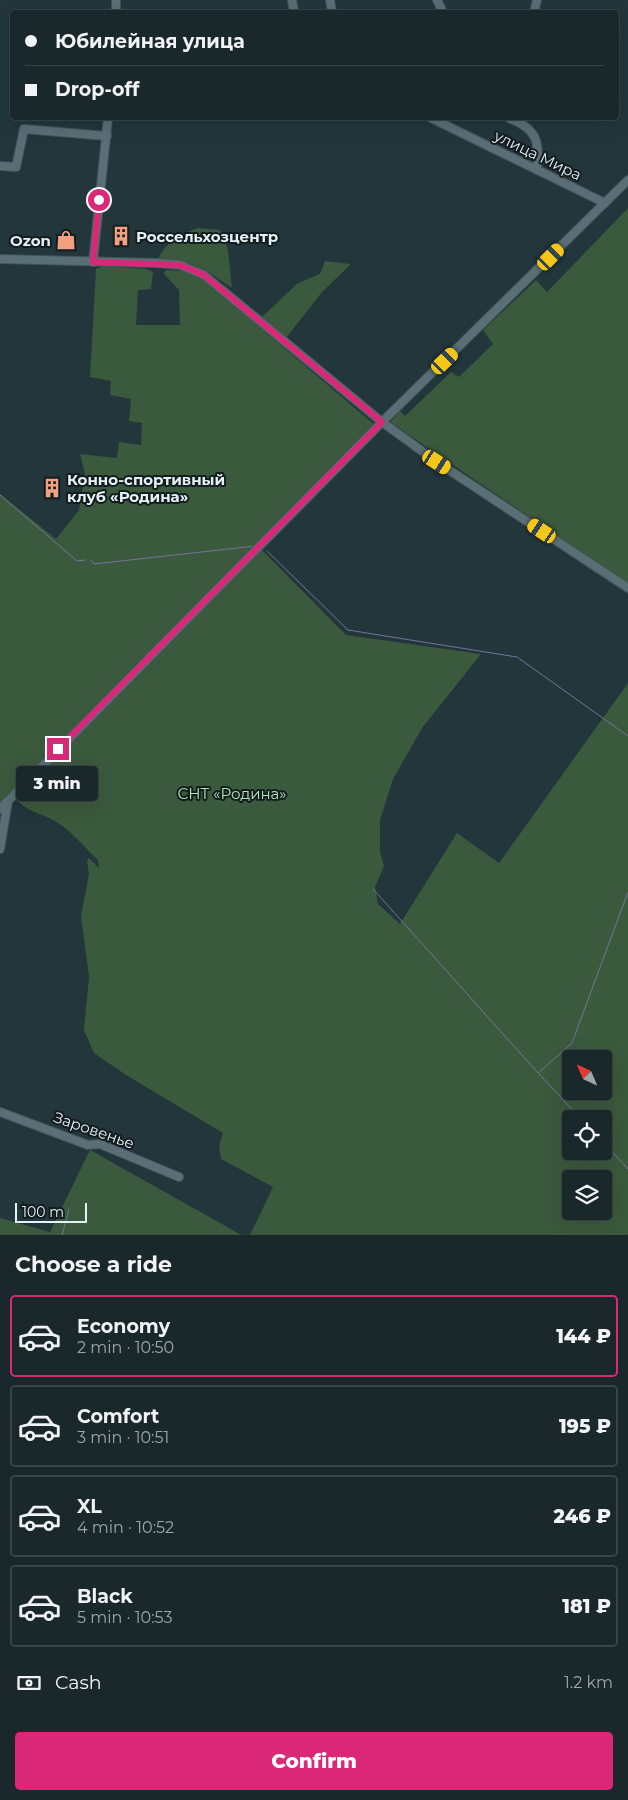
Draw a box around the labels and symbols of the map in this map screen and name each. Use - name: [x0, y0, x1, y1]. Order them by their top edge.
- street label: улица Мира: [490, 125, 585, 184]
- route start: [88, 189, 110, 211]
- building icon: Россельхозцентр: [110, 225, 132, 247]
- place label: Россельхозцентр: [136, 227, 278, 246]
- shop icon: Ozon: [55, 229, 77, 251]
- place label: Ozon: [10, 231, 51, 250]
- car: [535, 241, 566, 273]
- car: [428, 345, 461, 377]
- car: [420, 448, 453, 476]
- place label: Конно-спортивный клуб «Родина»: [67, 470, 225, 506]
- building icon: Конно-спортивный клуб «Родина»: [41, 477, 63, 499]
- car: [525, 516, 558, 546]
- route end: [47, 738, 69, 760]
- callout: 3 min: [17, 766, 99, 802]
- park label: СНТ «Родина»: [177, 784, 287, 803]
- north arrow: [562, 1050, 612, 1100]
- street label: Заровенье: [51, 1107, 137, 1153]
- scale bar: [15, 1200, 88, 1223]

